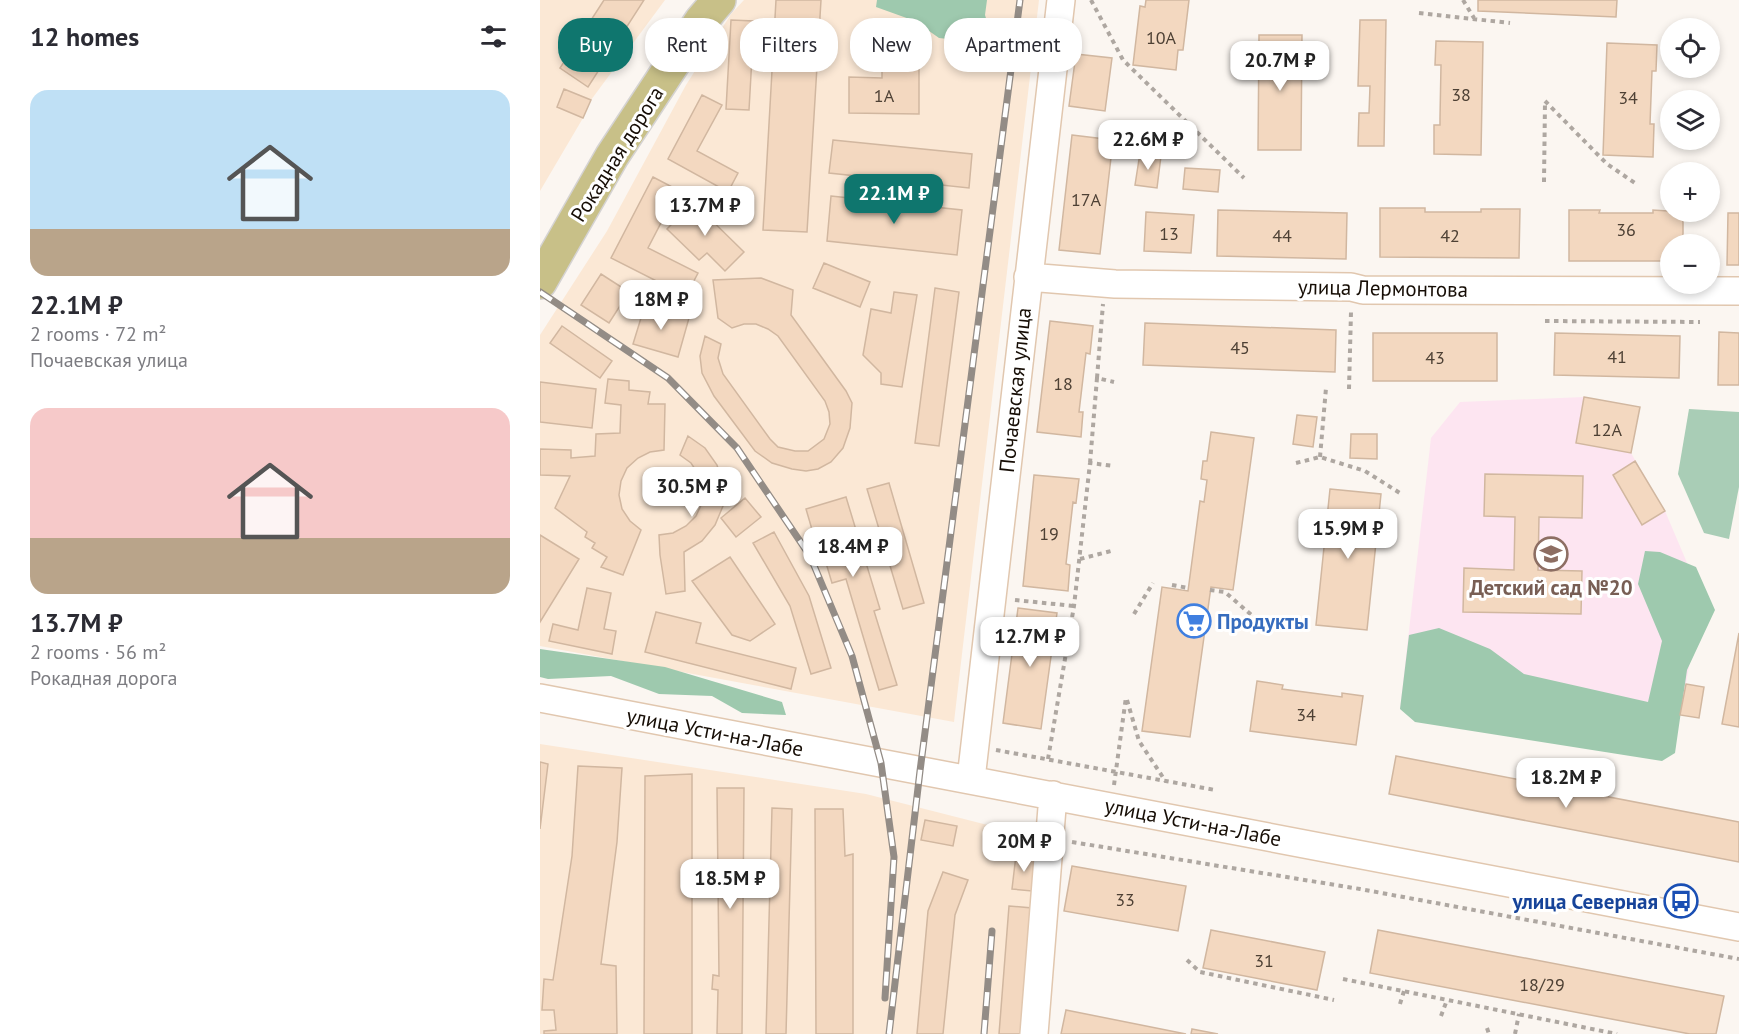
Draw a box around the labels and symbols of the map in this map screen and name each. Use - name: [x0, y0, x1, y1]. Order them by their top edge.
- house number: 10А: [1146, 26, 1177, 49]
- pin: 20.7M ₽: [1225, 41, 1335, 92]
- street label: Рокадная дорога: [565, 81, 669, 227]
- house number: 38: [1451, 83, 1471, 106]
- house number: 1А: [874, 84, 895, 107]
- house number: 34: [1618, 86, 1638, 109]
- pin: 22.6M ₽: [1093, 120, 1203, 171]
- pin: 22.1M ₽: [839, 174, 949, 225]
- pin: 13.7M ₽: [650, 186, 760, 237]
- house number: 17А: [1071, 188, 1102, 211]
- house number: 36: [1616, 218, 1636, 241]
- house number: 13: [1159, 222, 1179, 245]
- house number: 44: [1272, 224, 1292, 247]
- house number: 42: [1440, 224, 1460, 247]
- street label: улица Лермонтова: [1298, 273, 1468, 303]
- pin: 18M ₽: [619, 280, 703, 331]
- street label: Почаевская улица: [993, 306, 1037, 474]
- house number: 45: [1230, 336, 1250, 359]
- house number: 41: [1607, 345, 1627, 368]
- house number: 43: [1425, 346, 1445, 369]
- house number: 18: [1053, 372, 1073, 395]
- house number: 12А: [1592, 418, 1623, 441]
- pin: 30.5M ₽: [637, 467, 747, 518]
- pin: 15.9M ₽: [1293, 509, 1403, 560]
- house number: 19: [1039, 522, 1059, 545]
- pin: 18.4M ₽: [798, 527, 908, 578]
- school or university icon: Детский сад №20: [1533, 536, 1569, 572]
- place label: Детский сад №20: [1469, 574, 1633, 601]
- supermarket icon: Продукты: [1176, 603, 1212, 639]
- place label: Продукты: [1217, 608, 1309, 635]
- pin: 12.7M ₽: [975, 617, 1085, 668]
- street label: улица Усти-на-Лабе: [624, 702, 806, 762]
- house number: 34: [1296, 703, 1316, 726]
- pin: 18.2M ₽: [1511, 758, 1621, 809]
- street label: улица Усти-на-Лабе: [1102, 792, 1284, 852]
- pin: 20M ₽: [982, 822, 1066, 873]
- pin: 18.5M ₽: [675, 859, 785, 910]
- bus stop icon: улица Северная: [1663, 883, 1699, 919]
- house number: 33: [1115, 888, 1135, 911]
- place label: улица Северная: [1512, 888, 1658, 915]
- house number: 31: [1254, 949, 1274, 972]
- house number: 18/29: [1519, 973, 1565, 996]

